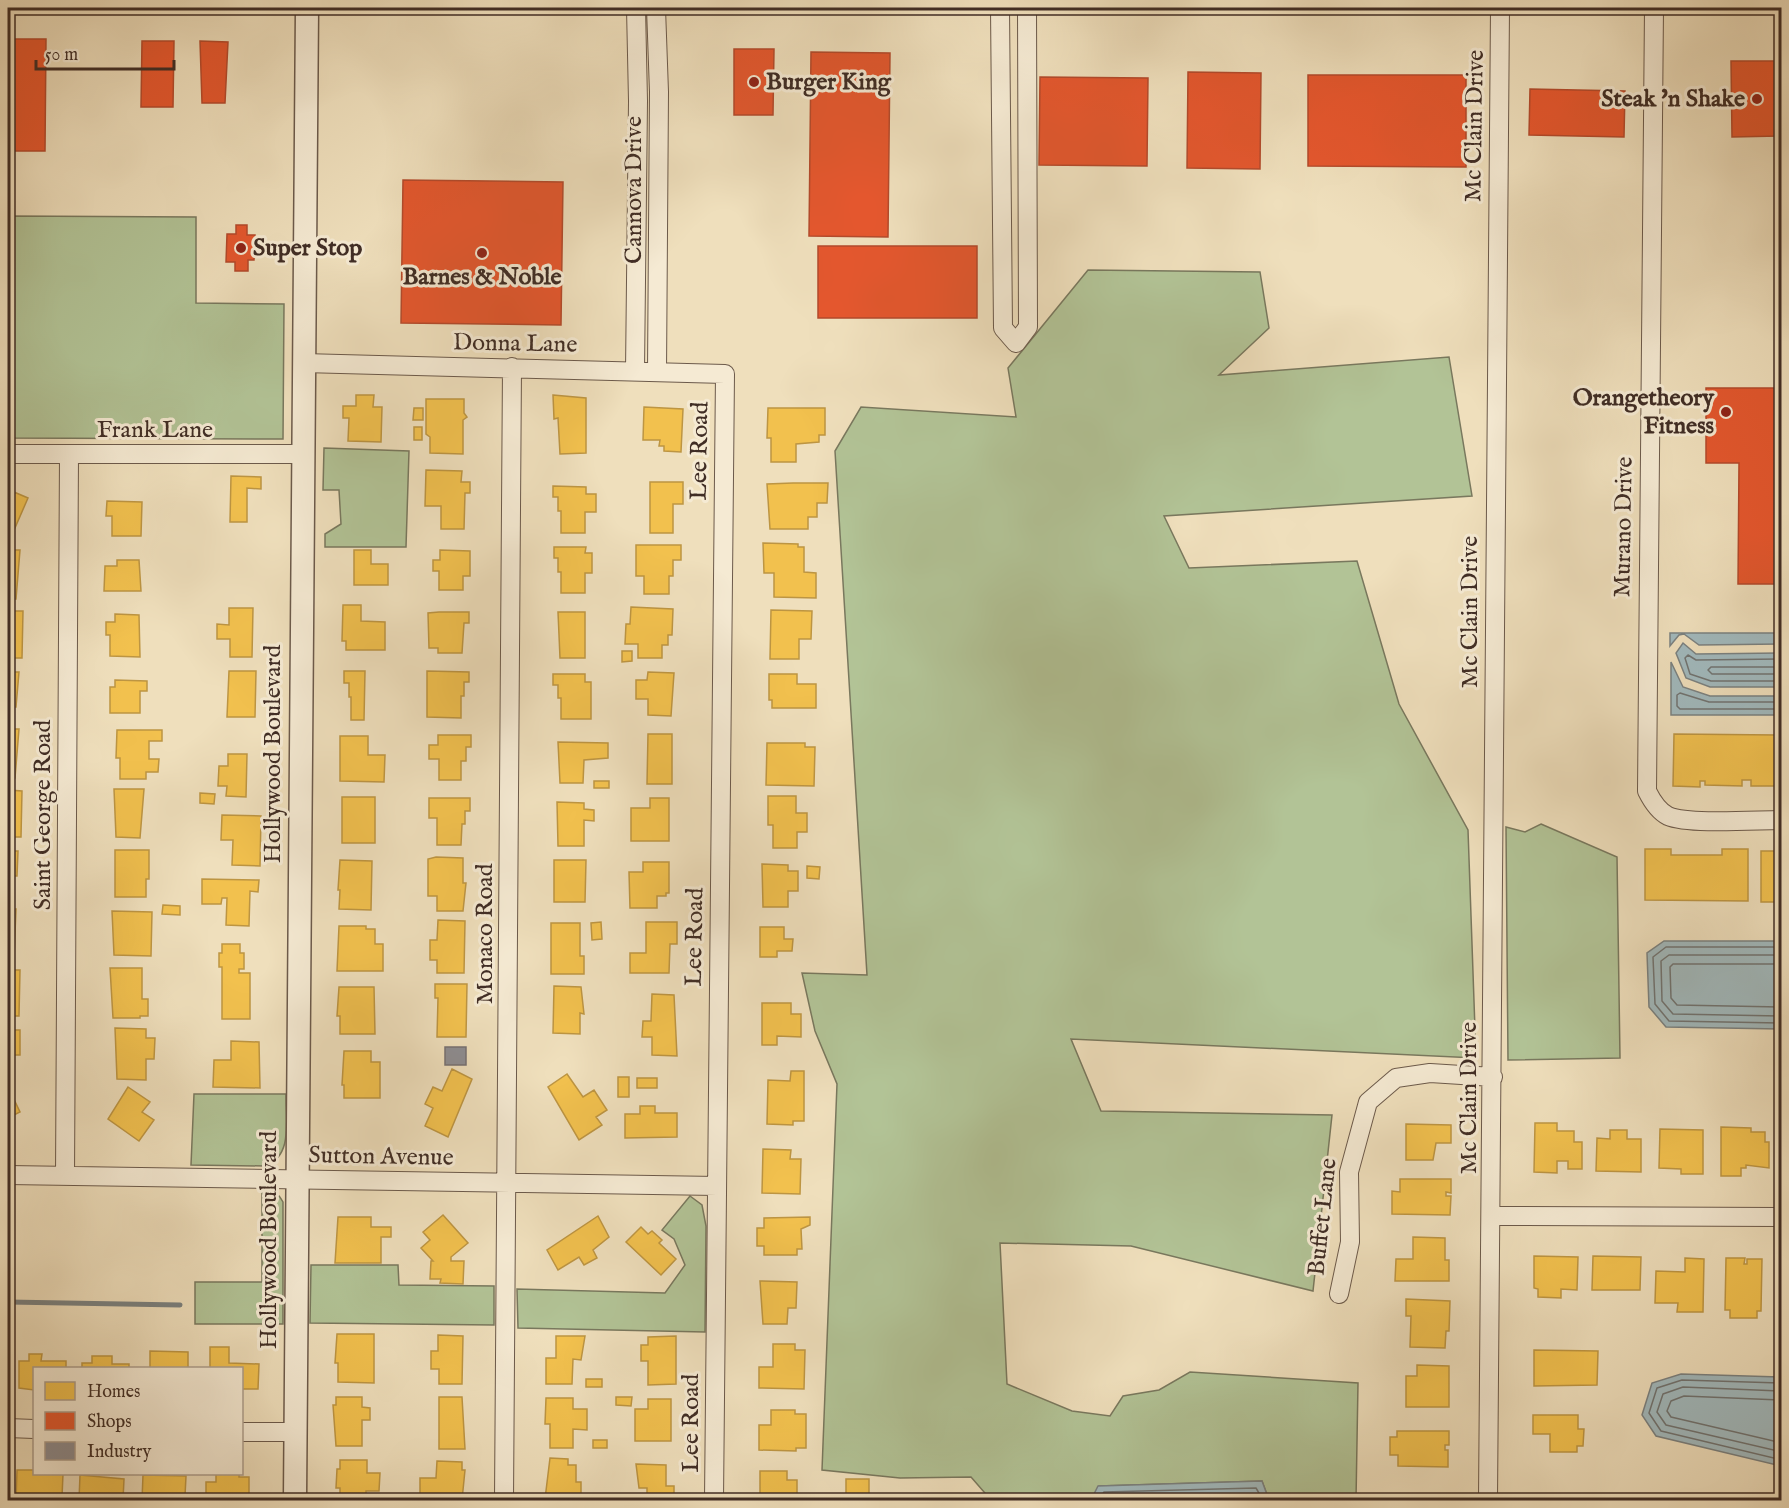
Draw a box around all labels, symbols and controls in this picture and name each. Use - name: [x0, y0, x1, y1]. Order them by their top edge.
- scale bar: [36, 33, 174, 71]
- text: 50 m: [45, 44, 78, 67]
- street label: Mc Clain Drive: [1458, 50, 1492, 202]
- place label: Burger King: [766, 67, 892, 98]
- marker: Burger King: [747, 75, 761, 89]
- place label: Steak 'n Shake: [1601, 84, 1745, 115]
- marker: Steak 'n Shake: [1750, 92, 1764, 106]
- street label: Cannova Drive: [619, 116, 650, 264]
- place label: Super Stop: [253, 233, 362, 264]
- marker: Super Stop: [234, 241, 248, 255]
- marker: Barnes & Noble: [475, 246, 489, 260]
- place label: Barnes & Noble: [402, 262, 562, 293]
- street label: Donna Lane: [452, 327, 578, 361]
- place label: Orangetheory Fitness: [1573, 383, 1715, 442]
- street label: Lee Road: [684, 401, 716, 501]
- marker: Orangetheory Fitness: [1719, 405, 1733, 419]
- street label: Frank Lane: [97, 415, 213, 446]
- street label: Murano Drive: [1607, 456, 1641, 598]
- street label: Mc Clain Drive: [1455, 536, 1486, 688]
- street label: Hollywood Boulevard: [258, 645, 289, 863]
- street label: Saint George Road: [28, 720, 59, 910]
- street label: Monaco Road: [470, 863, 501, 1005]
- street label: Lee Road: [679, 887, 711, 987]
- street label: Mc Clain Drive: [1454, 1022, 1485, 1174]
- street label: Hollywood Boulevard: [254, 1131, 285, 1349]
- street label: Sutton Avenue: [308, 1140, 454, 1174]
- street label: Buffet Lane: [1301, 1157, 1345, 1277]
- legend: [33, 1367, 243, 1475]
- street label: Lee Road: [676, 1373, 707, 1472]
- text: Homes: [87, 1381, 140, 1404]
- text: Shops: [87, 1411, 132, 1434]
- text: Industry: [87, 1441, 151, 1464]

